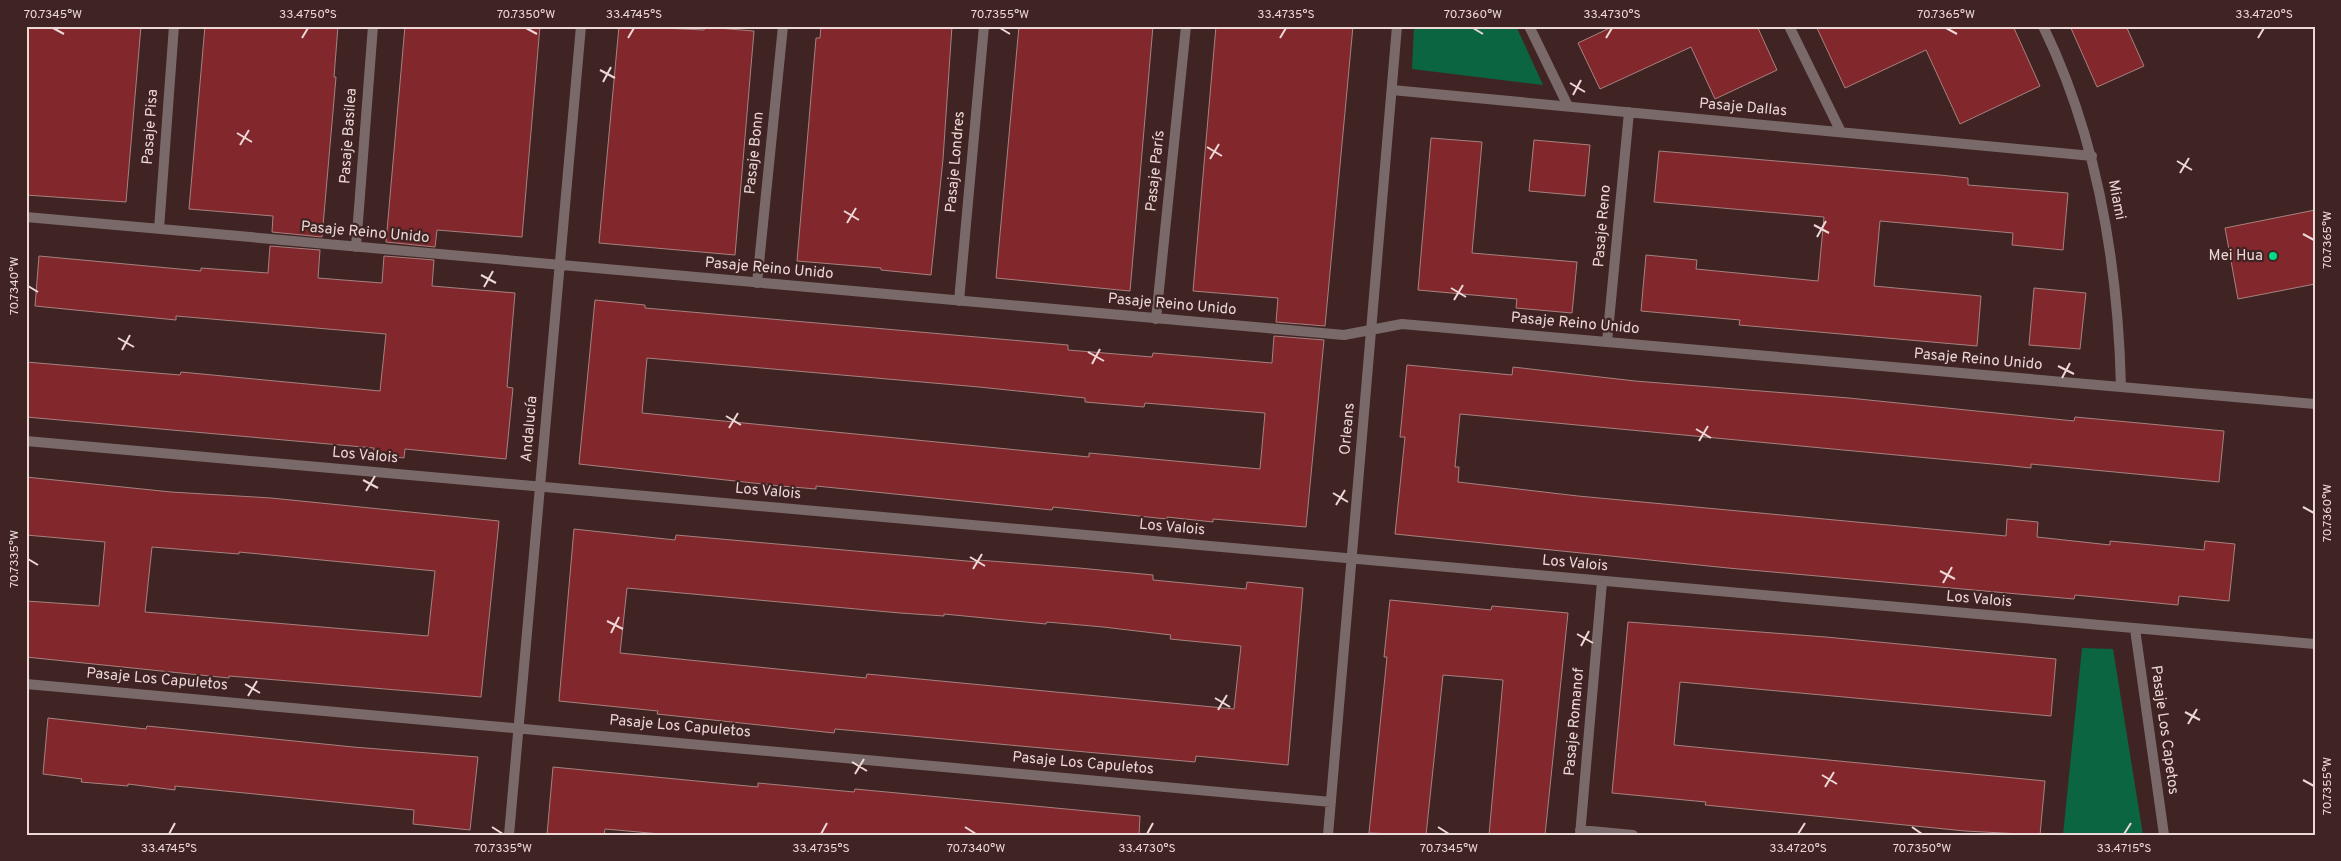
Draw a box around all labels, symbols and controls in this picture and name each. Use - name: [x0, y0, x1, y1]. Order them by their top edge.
- text: 70.7345°W: [24, 7, 82, 23]
- text: 33.4750°S: [279, 7, 337, 23]
- text: 70.7350°W: [497, 7, 555, 23]
- text: 33.4745°S: [606, 7, 662, 23]
- text: 70.7355°W: [971, 7, 1029, 23]
- text: 33.4735°S: [1257, 7, 1315, 23]
- text: 70.7360°W: [1444, 7, 1502, 23]
- text: 33.4730°S: [1583, 7, 1641, 23]
- text: 70.7365°W: [1917, 7, 1975, 23]
- text: 33.4720°S: [2235, 7, 2293, 23]
- street label: Pasaje Basilea: [336, 87, 362, 185]
- street label: Pasaje Pisa: [139, 89, 163, 165]
- street label: Pasaje Dallas: [1698, 95, 1788, 121]
- street label: Pasaje Londres: [942, 110, 970, 214]
- street label: Pasaje Bonn: [741, 111, 769, 195]
- street label: Pasaje París: [1142, 129, 1170, 213]
- street label: Miami: [2103, 178, 2129, 222]
- street label: Pasaje Reno: [1590, 184, 1616, 268]
- text: 70.7365°W: [2320, 211, 2336, 269]
- street label: Pasaje Reino Unido: [300, 218, 430, 248]
- place label: Mei Hua: [2209, 247, 2263, 266]
- marker: Mei Hua: [2267, 250, 2279, 262]
- street label: Pasaje Reino Unido: [704, 254, 834, 284]
- text: 70.7340°W: [7, 257, 23, 315]
- street label: Pasaje Reino Unido: [1107, 290, 1237, 320]
- street label: Pasaje Reino Unido: [1510, 309, 1640, 339]
- street label: Pasaje Reino Unido: [1913, 345, 2043, 375]
- street label: Andalucía: [518, 395, 542, 463]
- street label: Orleans: [1336, 402, 1360, 456]
- street label: Los Valois: [331, 444, 399, 468]
- street label: Los Valois: [734, 480, 802, 504]
- text: 70.7360°W: [2320, 484, 2336, 542]
- street label: Los Valois: [1138, 516, 1206, 540]
- text: 70.7335°W: [7, 530, 23, 588]
- street label: Los Valois: [1541, 552, 1609, 576]
- street label: Los Valois: [1945, 588, 2013, 612]
- street label: Pasaje Los Capuletos: [85, 664, 229, 696]
- street label: Pasaje Los Capetos: [2146, 664, 2182, 796]
- street label: Pasaje Romanof: [1561, 667, 1589, 777]
- street label: Pasaje Los Capuletos: [608, 711, 752, 743]
- street label: Pasaje Los Capuletos: [1011, 748, 1155, 780]
- text: 70.7355°W: [2320, 757, 2336, 815]
- text: 33.4745°S: [141, 841, 197, 857]
- text: 70.7335°W: [474, 841, 532, 857]
- text: 33.4735°S: [792, 841, 850, 857]
- text: 70.7340°W: [947, 841, 1005, 857]
- text: 33.4730°S: [1118, 841, 1176, 857]
- text: 70.7345°W: [1420, 841, 1478, 857]
- text: 33.4720°S: [1769, 841, 1827, 857]
- text: 70.7350°W: [1893, 841, 1951, 857]
- text: 33.4715°S: [2097, 841, 2151, 857]

